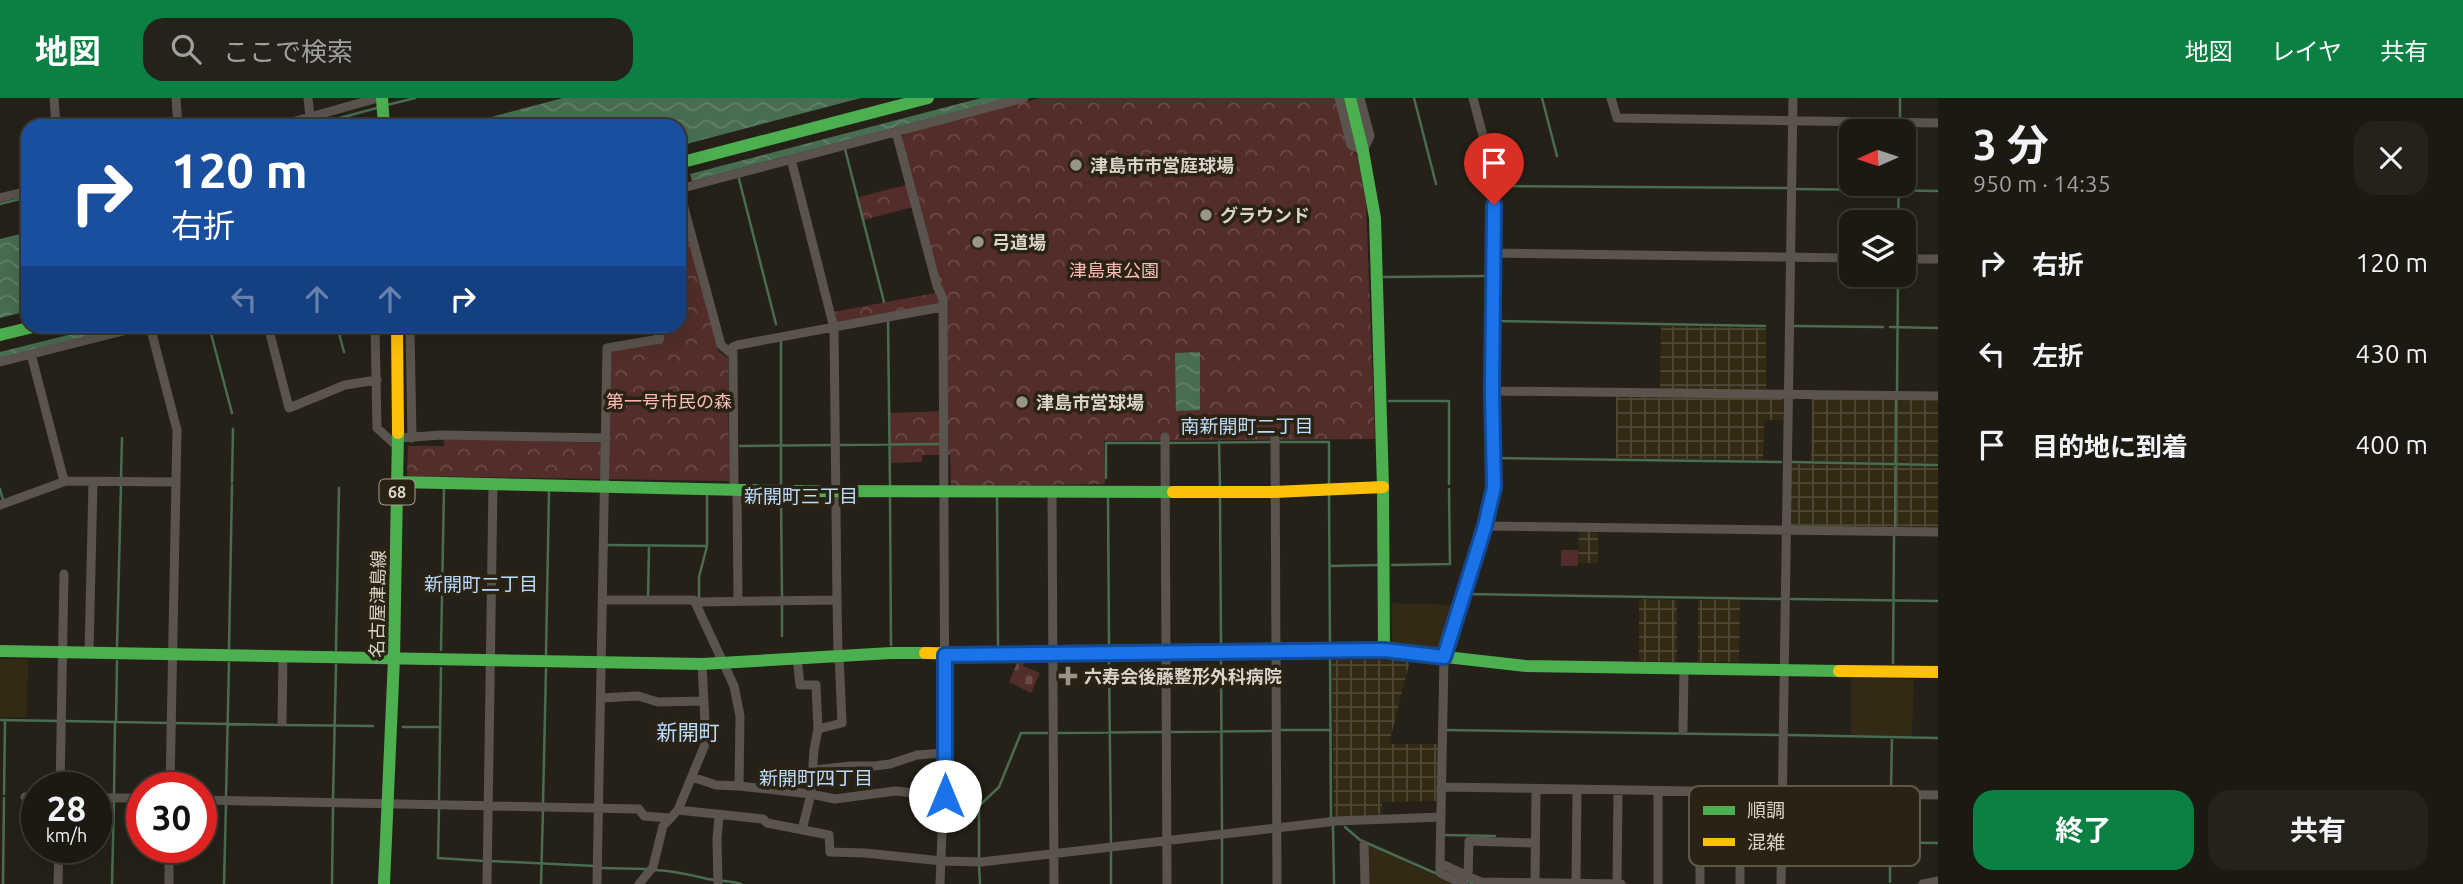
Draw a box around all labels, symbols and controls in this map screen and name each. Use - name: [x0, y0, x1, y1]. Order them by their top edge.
- search box: [143, 18, 633, 81]
- icon: search: [167, 30, 205, 68]
- text: 地図: [35, 32, 101, 69]
- text: ここで検索: [223, 37, 353, 66]
- text: 地図: [2185, 38, 2233, 65]
- text: レイヤ: [2271, 38, 2342, 65]
- text: 共有: [2380, 38, 2428, 65]
- north arrow: [1839, 119, 1916, 196]
- map controls: [1839, 119, 1916, 287]
- text: 3 分: [1973, 121, 2049, 168]
- button: close: [2354, 121, 2428, 195]
- pin: [1464, 133, 1524, 205]
- text: 120 m: [171, 142, 308, 197]
- icon: arrive: [1475, 144, 1513, 182]
- icon: right: [56, 147, 147, 238]
- place label: 津島市市営庭球場: [1090, 155, 1234, 175]
- marker: 津島市市営庭球場: [1068, 157, 1084, 173]
- text: 950 m · 14:35: [1973, 171, 2111, 196]
- place label: グラウンド: [1220, 205, 1310, 225]
- text: 右折: [171, 207, 235, 243]
- marker: グラウンド: [1198, 207, 1214, 223]
- button: layers: [1839, 210, 1916, 287]
- place label: 弓道場: [992, 232, 1046, 252]
- marker: 弓道場: [970, 234, 986, 250]
- icon: right: [1973, 244, 2011, 282]
- text: 120 m: [2356, 248, 2428, 277]
- text: 右折: [2032, 250, 2084, 279]
- park label: 津島東公園: [1069, 260, 1159, 280]
- icon: left: [225, 280, 263, 318]
- icon: ahead: [298, 280, 336, 318]
- icon: ahead: [371, 280, 409, 318]
- icon: right: [444, 280, 482, 318]
- icon: left: [1973, 335, 2011, 373]
- text: 430 m: [2356, 339, 2428, 368]
- text: 左折: [2032, 341, 2084, 370]
- park label: 第一号市民の森: [606, 391, 732, 411]
- place label: 津島市営球場: [1036, 392, 1144, 412]
- marker: 津島市営球場: [1014, 394, 1030, 410]
- district label: 南新開町二丁目: [1180, 415, 1314, 437]
- icon: arrive: [1973, 426, 2011, 464]
- text: 400 m: [2356, 430, 2428, 459]
- text: 目的地に到着: [2032, 432, 2188, 461]
- road number: 68: [380, 480, 414, 504]
- district label: 新開町三丁目: [744, 485, 858, 507]
- street label: 名古屋津島線: [366, 550, 388, 658]
- district label: 新開町二丁目: [424, 573, 538, 595]
- marker: 六寿会後藤整形外科病院: [1058, 666, 1078, 686]
- place label: 六寿会後藤整形外科病院: [1084, 666, 1282, 686]
- district label: 新開町: [657, 720, 720, 744]
- position arrow: [908, 759, 982, 833]
- district label: 新開町四丁目: [759, 767, 873, 789]
- speed limit sign: 30: [126, 772, 217, 863]
- legend: [1689, 786, 1920, 866]
- text: 28: [47, 788, 86, 828]
- button: 終了: [1973, 790, 2194, 870]
- button: 共有: [2208, 790, 2428, 870]
- text: 順調: [1747, 799, 1785, 821]
- text: km/h: [46, 825, 87, 845]
- text: 混雑: [1747, 831, 1785, 853]

